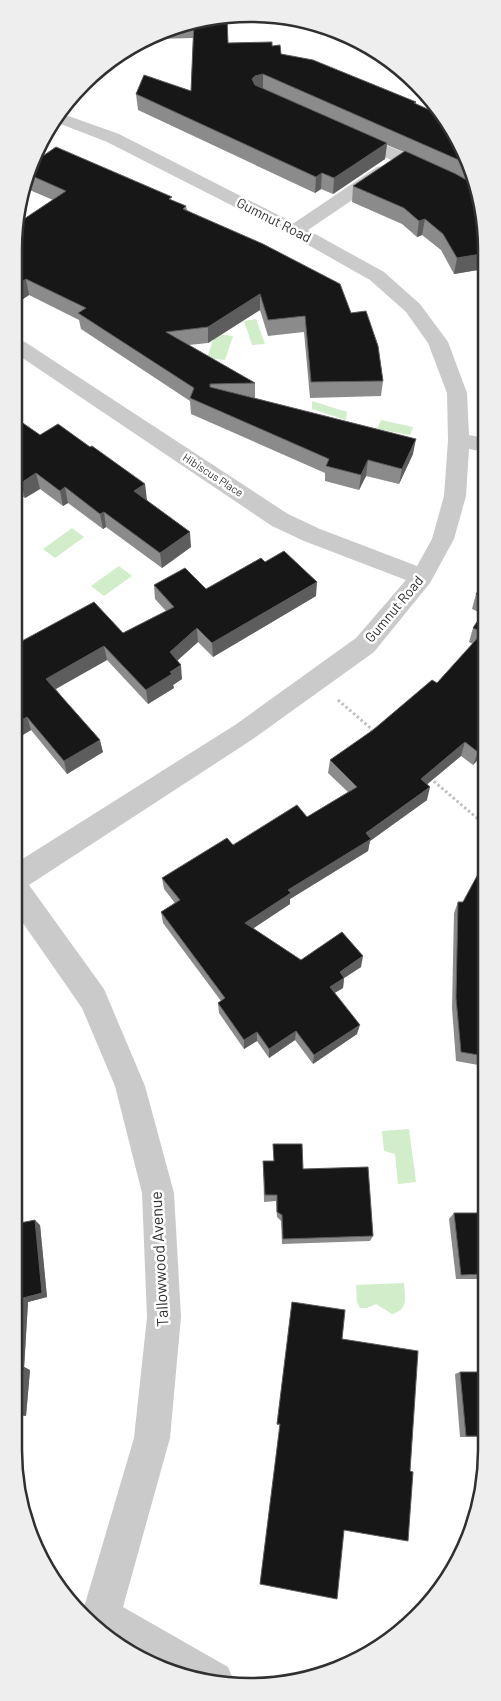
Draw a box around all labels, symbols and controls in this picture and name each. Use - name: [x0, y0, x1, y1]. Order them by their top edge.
- street label: Gumnut Road: [234, 193, 314, 246]
- street label: Hibiscus Place: [181, 450, 246, 499]
- street label: Gumnut Road: [361, 572, 426, 645]
- street label: Tallowwood Avenue: [145, 1191, 172, 1327]

